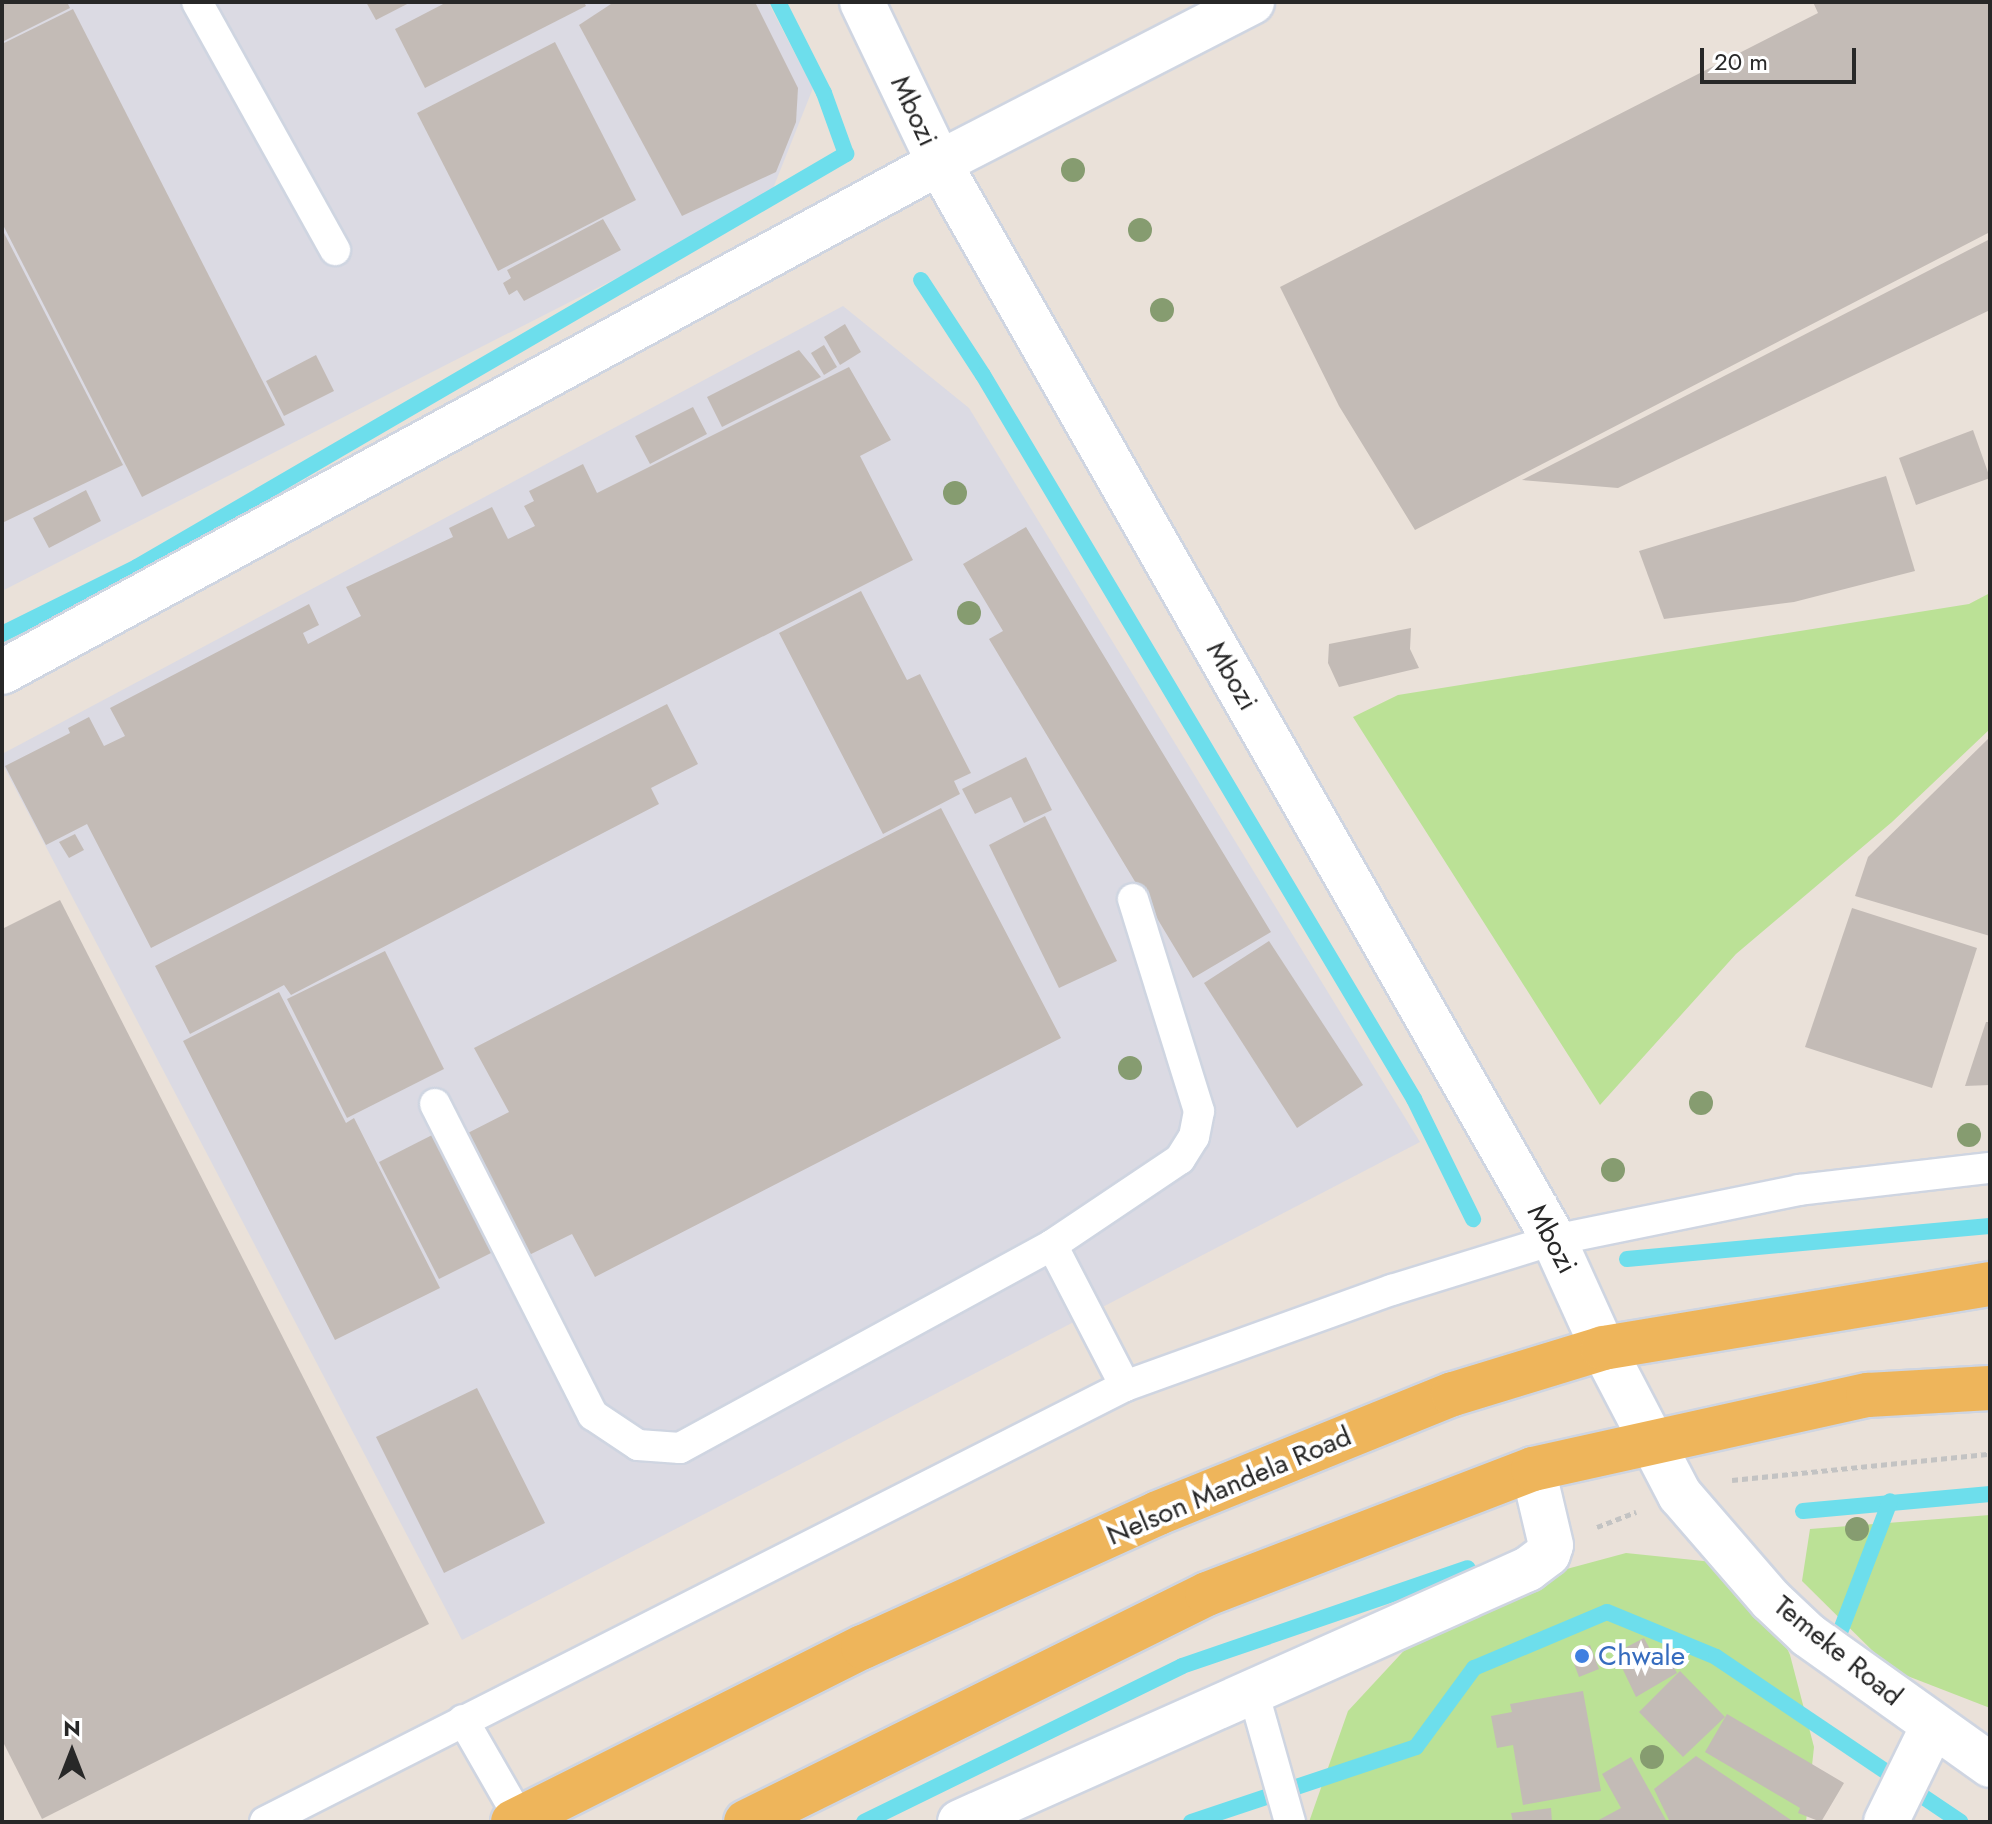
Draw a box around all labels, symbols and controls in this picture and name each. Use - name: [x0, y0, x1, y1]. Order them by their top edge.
- scale bar: [1704, 32, 1860, 82]
- text: 20 m: [1714, 44, 1768, 79]
- street label: Mbozi: [883, 71, 945, 151]
- street label: Mbozi: [1199, 636, 1265, 716]
- street label: Mbozi: [1520, 1199, 1584, 1279]
- street label: Nelson Mandela Road: [1102, 1419, 1356, 1553]
- street label: Temeke Road: [1767, 1589, 1909, 1713]
- place label: Chwale: [1598, 1639, 1685, 1673]
- marker: Chwale: [1573, 1647, 1591, 1665]
- north arrow: [32, 1712, 112, 1792]
- text: N: [63, 1712, 81, 1744]

